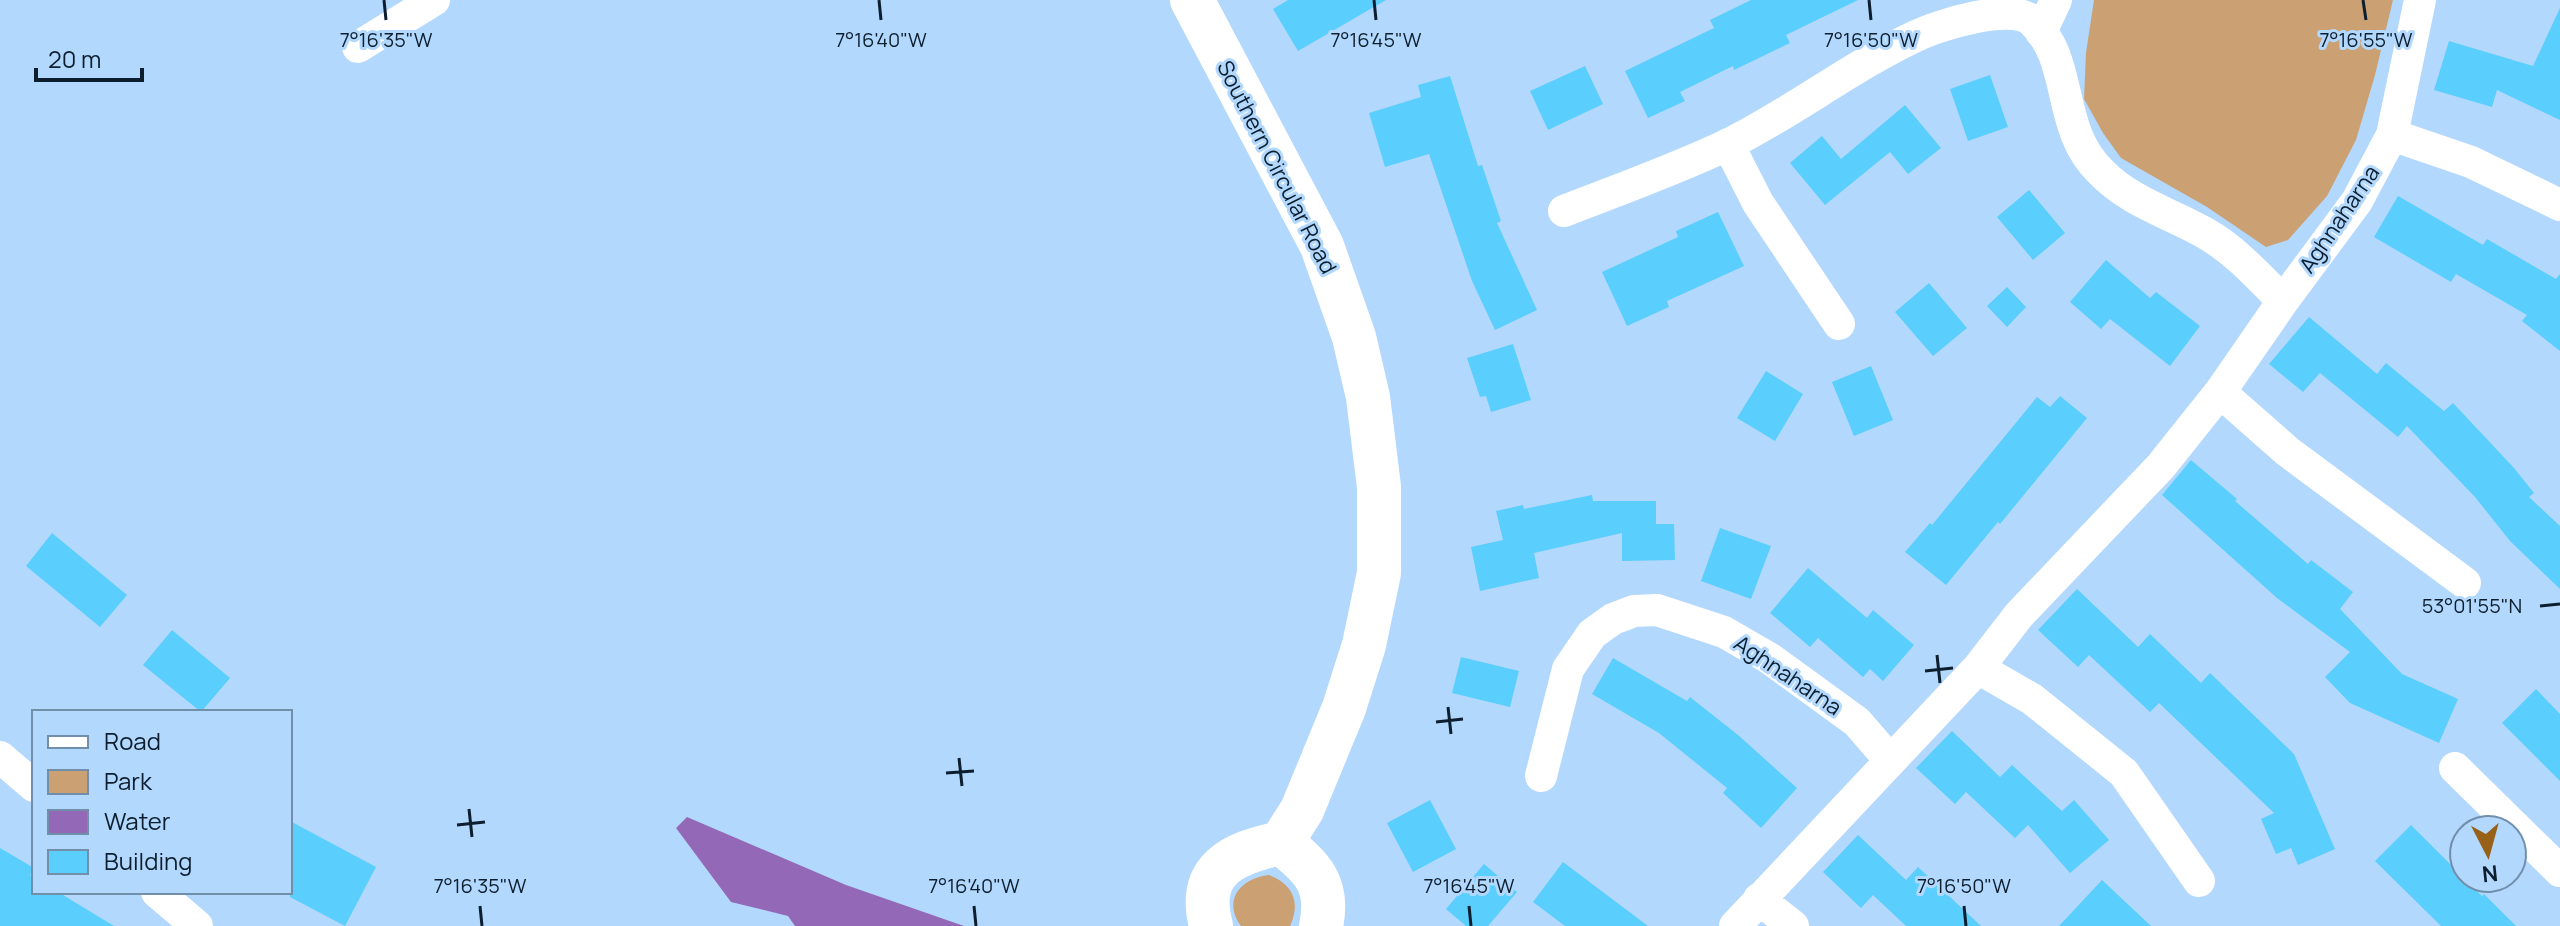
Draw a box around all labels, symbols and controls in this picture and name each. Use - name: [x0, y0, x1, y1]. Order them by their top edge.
- text: 7°16'35"W: [340, 26, 433, 53]
- text: 7°16'40"W: [835, 26, 927, 53]
- text: 7°16'45"W: [1330, 26, 1422, 53]
- text: 7°16'50"W: [1824, 26, 1918, 53]
- text: 7°16'55"W: [2319, 26, 2413, 53]
- scale bar: [36, 32, 142, 82]
- text: 20 m: [48, 42, 101, 75]
- street label: Southern Circular Road: [1210, 55, 1344, 279]
- street label: Aghnaharna: [2292, 159, 2386, 279]
- text: 53°01'55"N: [2422, 592, 2522, 619]
- street label: Aghnaharna: [1728, 628, 1848, 722]
- legend: [32, 710, 292, 894]
- text: Road: [104, 724, 161, 757]
- text: Park: [104, 764, 153, 797]
- text: Water: [104, 804, 171, 837]
- north arrow: [2448, 814, 2528, 894]
- text: Building: [104, 844, 192, 877]
- text: N: [2481, 858, 2500, 890]
- text: 7°16'35"W: [434, 872, 527, 899]
- text: 7°16'40"W: [928, 872, 1020, 899]
- text: 7°16'45"W: [1423, 872, 1515, 899]
- text: 7°16'50"W: [1917, 872, 2011, 899]

